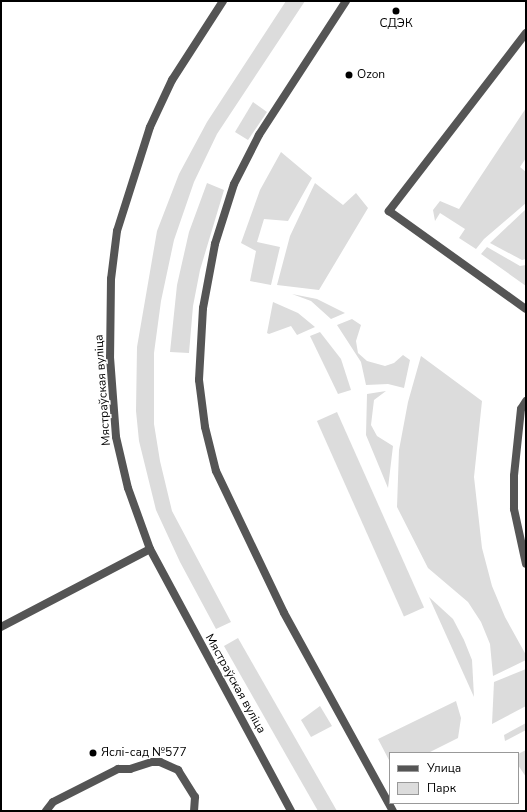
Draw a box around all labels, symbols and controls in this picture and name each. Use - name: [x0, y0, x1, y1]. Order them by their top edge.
- marker: СДЭК: [391, 6, 401, 16]
- place label: СДЭК: [379, 17, 413, 31]
- place label: Ozon: [357, 68, 385, 82]
- marker: Ozon: [344, 70, 354, 80]
- street label: Мястраўская вуліца: [92, 334, 114, 446]
- street label: Мястраўская вуліца: [202, 632, 268, 736]
- place label: Яслі-сад №577: [101, 746, 187, 760]
- marker: Яслі-сад №577: [88, 748, 98, 758]
- legend: [389, 752, 519, 804]
- text: Улица: [427, 760, 461, 776]
- text: Парк: [427, 780, 456, 796]

